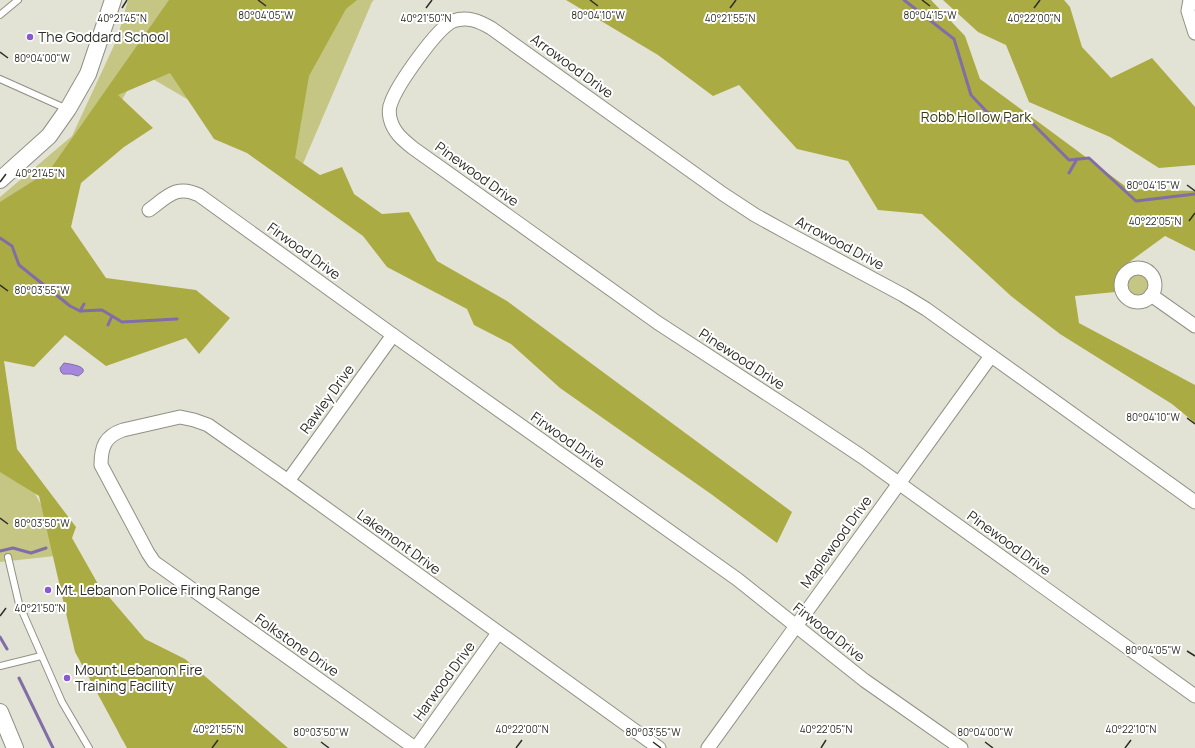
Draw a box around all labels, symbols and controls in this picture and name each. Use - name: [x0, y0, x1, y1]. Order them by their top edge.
- text: 80°04'05"W: [238, 8, 294, 22]
- text: 80°04'10"W: [571, 8, 625, 22]
- text: 80°04'15"W: [903, 8, 957, 22]
- text: 40°21'45"N: [97, 11, 147, 25]
- text: 40°21'50"N: [401, 11, 452, 25]
- text: 40°21'55"N: [705, 11, 755, 25]
- text: 40°22'00"N: [1008, 11, 1061, 25]
- place label: The Goddard School: [38, 27, 169, 46]
- street label: Arrowood Drive: [527, 29, 617, 102]
- marker: The Goddard School: [25, 32, 35, 42]
- text: 80°04'00"W: [14, 51, 70, 65]
- park label: Robb Hollow Park: [921, 107, 1032, 126]
- street label: Pinewood Drive: [432, 137, 523, 210]
- text: 40°21'45"N: [15, 166, 65, 180]
- text: 80°04'15"W: [1126, 178, 1180, 192]
- street label: Arrowood Drive: [793, 211, 888, 274]
- text: 40°22'05"N: [1129, 214, 1181, 228]
- street label: Firwood Drive: [264, 218, 345, 284]
- text: 80°03'55"W: [15, 283, 70, 297]
- street label: Pinewood Drive: [696, 324, 789, 393]
- street label: Rawley Drive: [295, 360, 358, 437]
- street label: Firwood Drive: [528, 407, 609, 472]
- text: 80°04'10"W: [1126, 410, 1180, 424]
- street label: Maplewood Drive: [796, 492, 876, 592]
- street label: Lakemont Drive: [354, 505, 445, 578]
- street label: Pinewood Drive: [964, 506, 1055, 579]
- text: 80°03'50"W: [14, 516, 70, 530]
- place label: Mt. Lebanon Police Firing Range: [56, 580, 260, 599]
- marker: Mt. Lebanon Police Firing Range: [43, 585, 53, 595]
- street label: Firwood Drive: [789, 598, 869, 666]
- text: 40°21'50"N: [15, 601, 66, 615]
- street label: Folkstone Drive: [252, 609, 343, 681]
- street label: Harwood Drive: [408, 637, 479, 724]
- text: 80°04'05"W: [1125, 643, 1181, 657]
- place label: Mount Lebanon Fire Training Facility: [75, 660, 203, 695]
- marker: Mount Lebanon Fire Training Facility: [62, 673, 72, 683]
- text: 40°21'55"N: [193, 722, 243, 736]
- text: 40°22'00"N: [496, 722, 549, 736]
- text: 40°22'05"N: [800, 722, 852, 736]
- text: 40°22'10"N: [1106, 722, 1157, 736]
- text: 80°03'50"W: [293, 725, 349, 739]
- text: 80°03'55"W: [626, 725, 681, 739]
- text: 80°04'00"W: [957, 725, 1013, 739]

